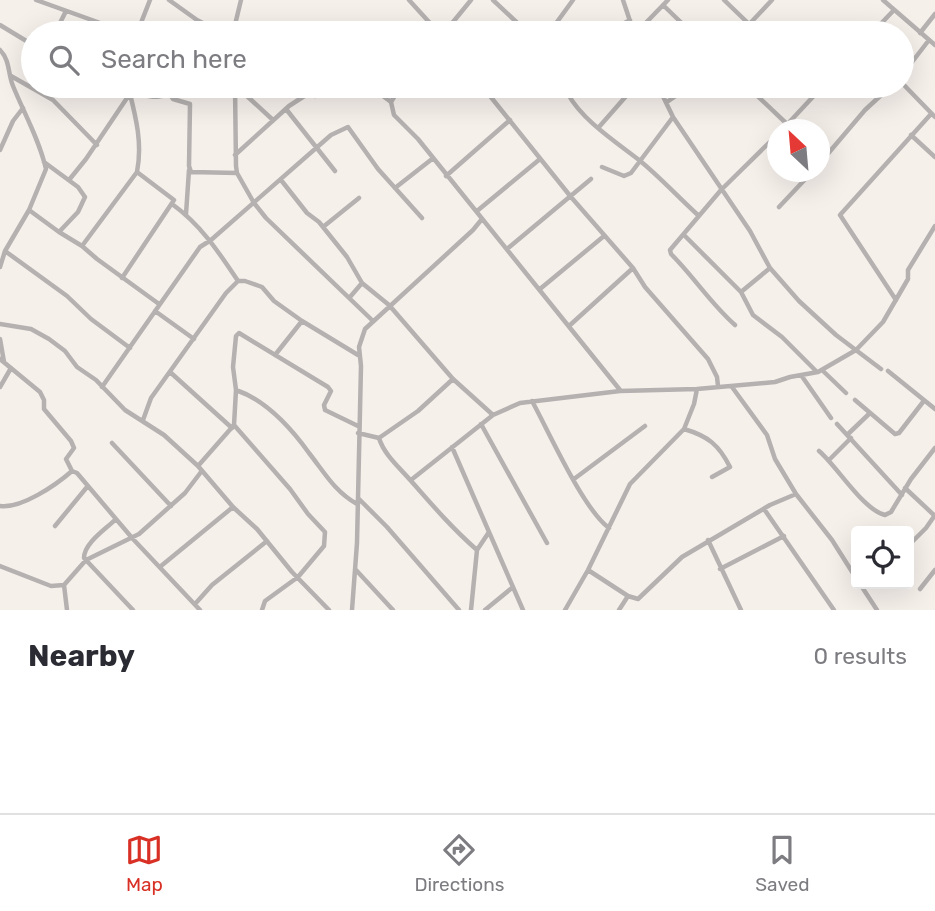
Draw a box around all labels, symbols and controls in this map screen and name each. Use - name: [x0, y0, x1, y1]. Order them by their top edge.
- search box: [21, 21, 914, 98]
- icon: search: [45, 41, 83, 79]
- text: Search here: [101, 44, 247, 75]
- north arrow: [767, 119, 830, 182]
- map controls: [851, 526, 914, 589]
- button: locate: [851, 526, 914, 589]
- text: Nearby: [28, 638, 135, 674]
- text: 0 results: [813, 642, 907, 670]
- tab: Map: [125, 831, 163, 896]
- tab: Directions: [414, 831, 504, 896]
- tab: Saved: [755, 831, 810, 896]

